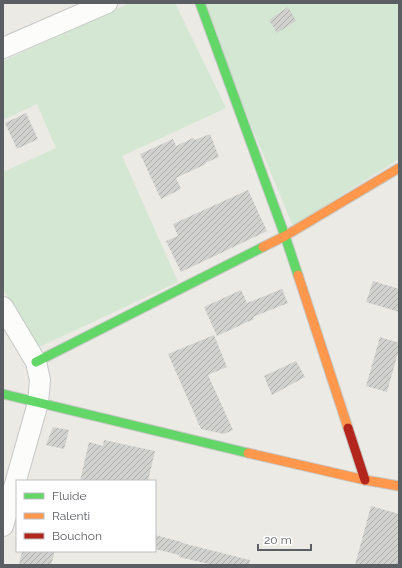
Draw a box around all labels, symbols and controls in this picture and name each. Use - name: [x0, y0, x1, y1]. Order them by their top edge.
- legend: [16, 480, 156, 552]
- text: Fluide: [52, 489, 87, 503]
- text: Ralenti: [52, 509, 90, 523]
- scale bar: [258, 526, 311, 552]
- text: Bouchon: [52, 529, 102, 543]
- text: 20 m: [264, 533, 292, 547]

